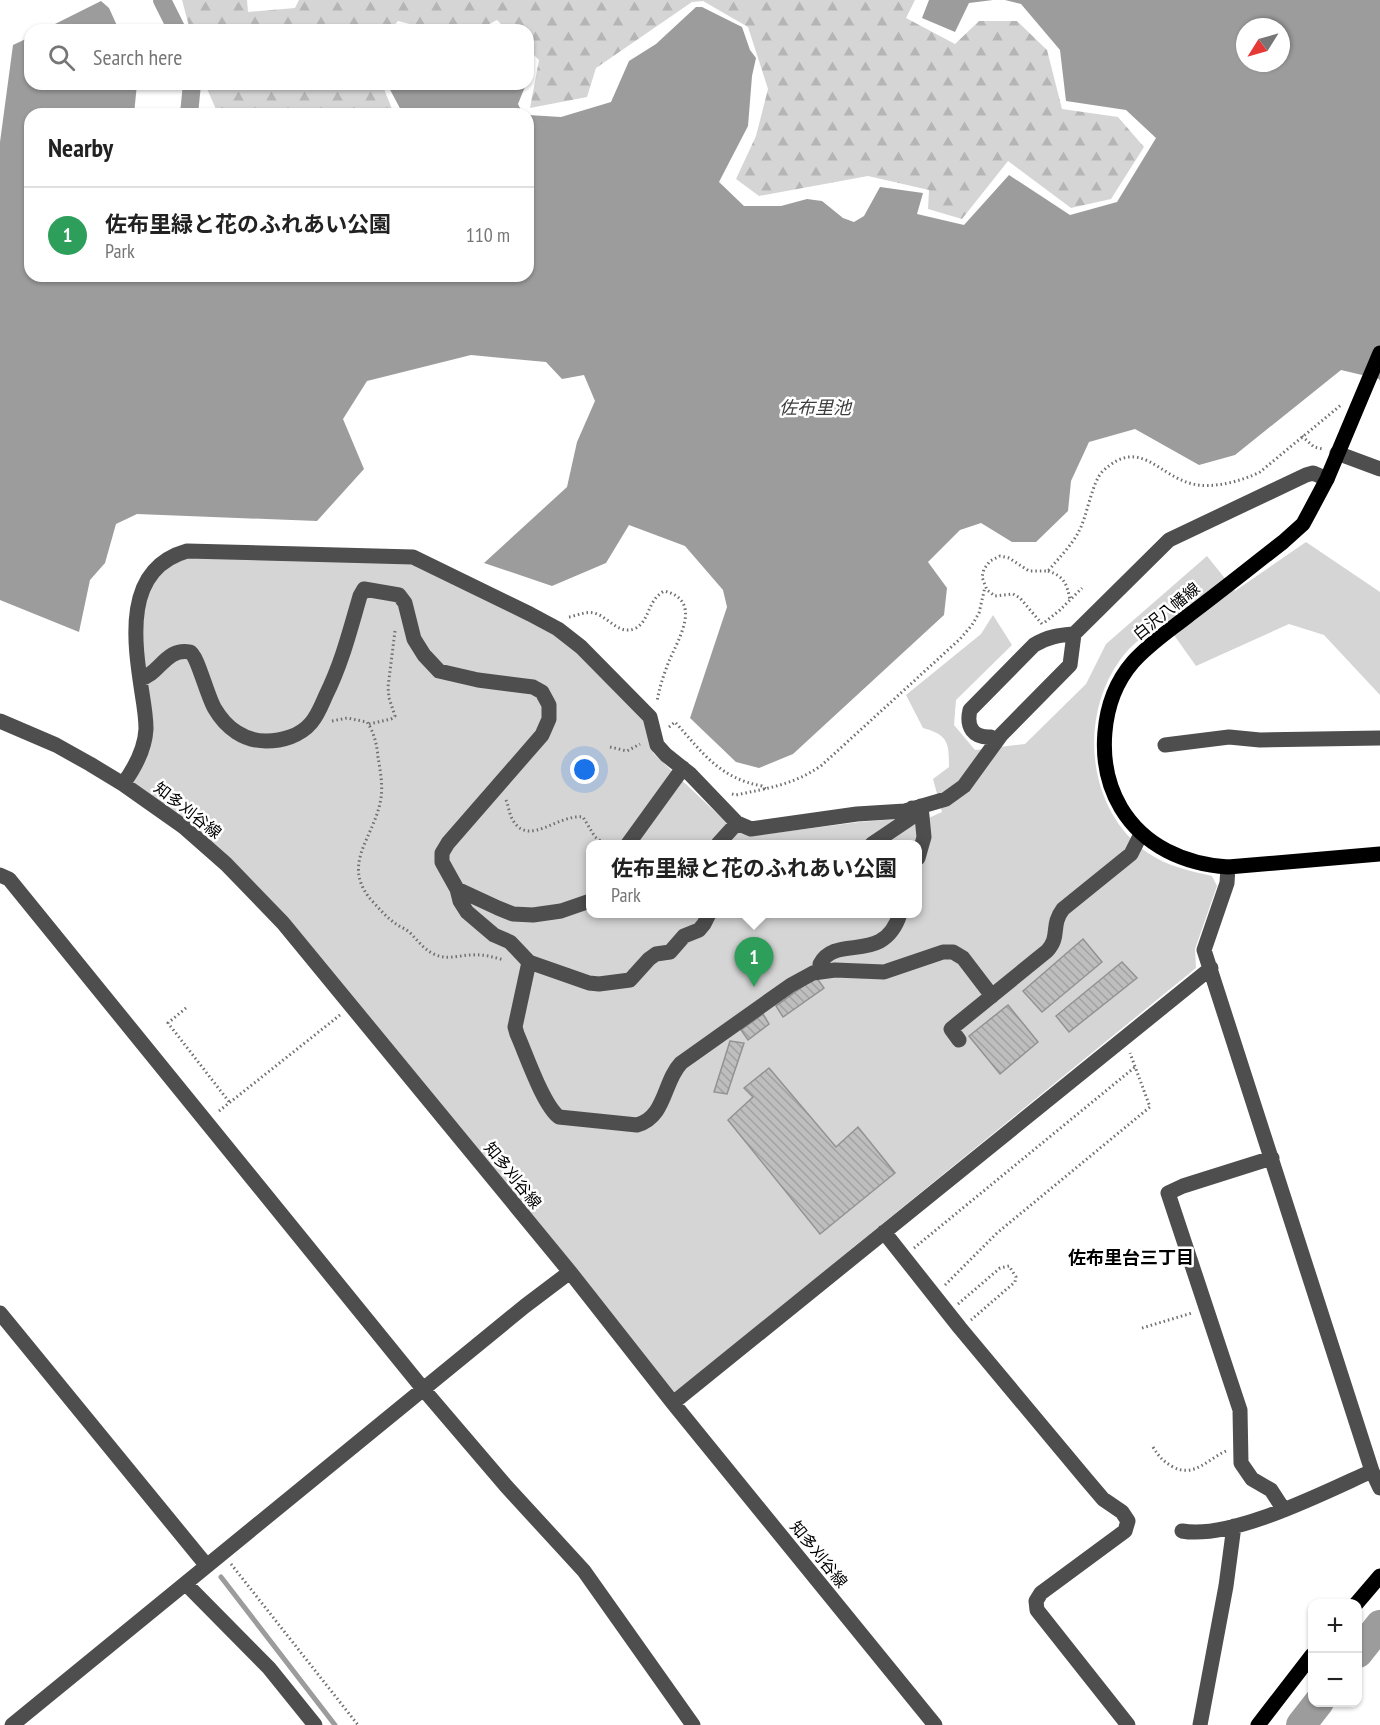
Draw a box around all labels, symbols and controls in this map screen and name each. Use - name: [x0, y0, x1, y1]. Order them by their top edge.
- north arrow: [1236, 18, 1290, 72]
- search box: [24, 24, 534, 90]
- icon: search: [45, 41, 78, 74]
- text: Search here: [93, 43, 182, 71]
- text: Nearby: [48, 131, 113, 164]
- text: 佐布里緑と花のふれあい公園: [105, 210, 391, 238]
- text: 1: [63, 222, 72, 248]
- text: 110 m: [466, 222, 510, 248]
- text: Park: [105, 238, 135, 264]
- water label: 佐布里池: [779, 396, 853, 419]
- street label: 白沢八幡線: [1129, 578, 1203, 644]
- your location: [570, 755, 599, 784]
- street label: 知多刈谷線: [150, 777, 226, 843]
- popup: [586, 840, 922, 918]
- text: 佐布里緑と花のふれあい公園: [611, 854, 897, 882]
- text: Park: [611, 882, 641, 908]
- pin: 1: [734, 938, 774, 987]
- street label: 知多刈谷線: [480, 1138, 546, 1212]
- district label: 佐布里台三丁目: [1068, 1246, 1194, 1269]
- street label: 知多刈谷線: [786, 1517, 852, 1591]
- map controls: [1308, 1599, 1362, 1707]
- button: +: [1308, 1599, 1362, 1653]
- button: −: [1308, 1653, 1362, 1707]

